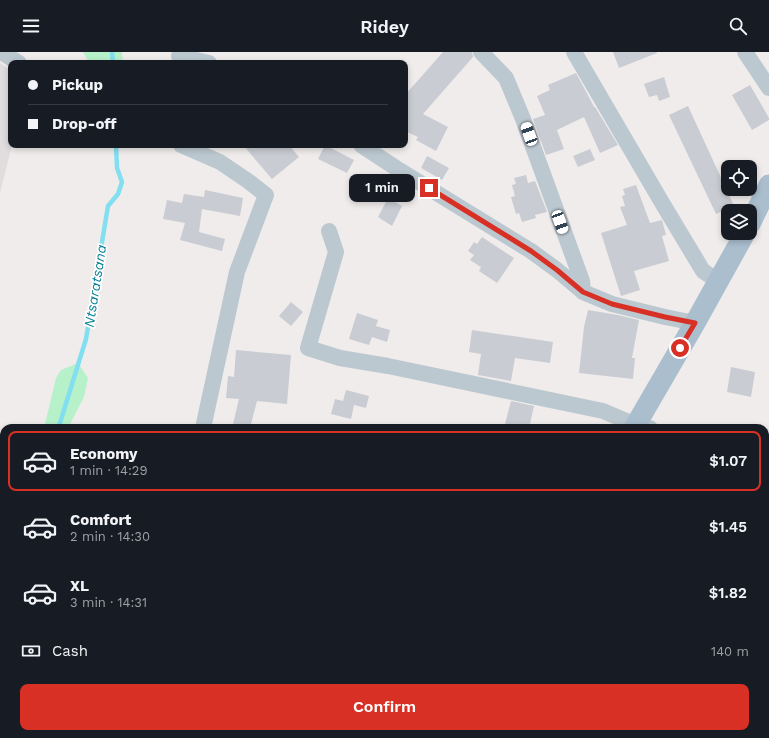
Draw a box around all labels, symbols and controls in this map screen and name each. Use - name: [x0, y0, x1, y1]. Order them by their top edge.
- icon: menu: [20, 15, 42, 37]
- icon: search: [727, 15, 749, 37]
- text: Ridey: [360, 16, 409, 37]
- text: Pickup: [52, 76, 103, 94]
- text: Drop-off: [52, 115, 117, 133]
- car: [519, 121, 539, 147]
- map controls: [721, 160, 757, 240]
- button: locate: [721, 160, 757, 196]
- callout: 1 min: [349, 174, 415, 202]
- route end: [420, 179, 438, 197]
- text: 1 min: [365, 180, 399, 195]
- button: layers: [721, 204, 757, 240]
- car: [550, 209, 570, 235]
- water label: Ntsaratsana: [81, 243, 109, 328]
- route start: [671, 339, 689, 357]
- icon: car: [22, 443, 58, 479]
- text: Economy: [70, 445, 137, 463]
- text: $1.07: [709, 452, 747, 470]
- text: 1 min · 14:29: [70, 463, 147, 478]
- icon: car: [22, 509, 58, 545]
- text: Comfort: [70, 511, 131, 529]
- text: $1.45: [709, 518, 747, 536]
- text: 2 min · 14:30: [70, 529, 150, 544]
- icon: car: [22, 575, 58, 611]
- text: XL: [70, 577, 89, 595]
- text: $1.82: [709, 584, 747, 602]
- text: 3 min · 14:31: [70, 595, 147, 610]
- icon: cash: [20, 640, 42, 662]
- text: Cash: [52, 642, 88, 660]
- text: 140 m: [711, 644, 749, 659]
- button: Confirm: [20, 684, 749, 730]

